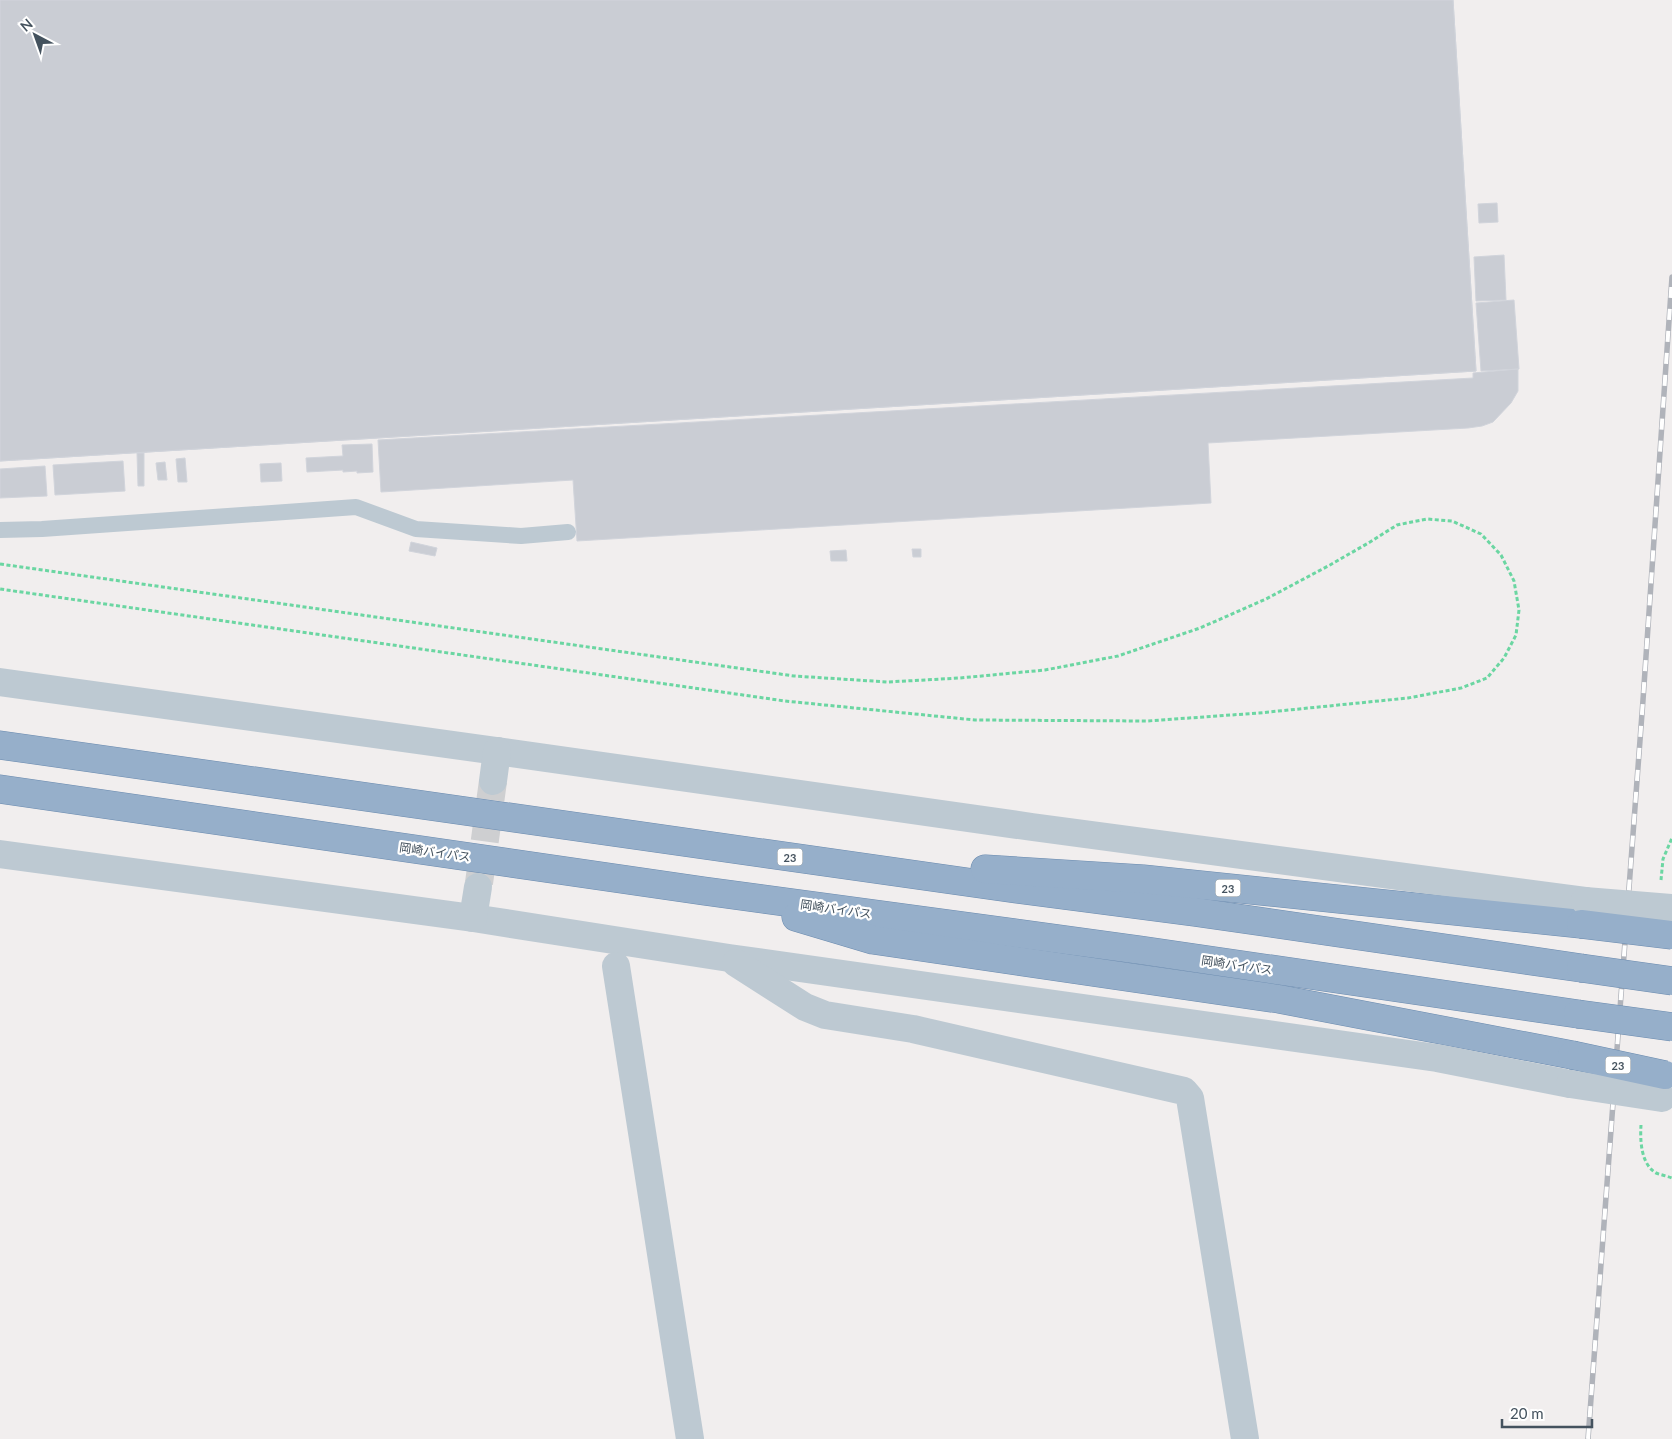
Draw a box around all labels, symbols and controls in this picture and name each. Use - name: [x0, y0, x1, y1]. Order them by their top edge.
- north arrow: [10, 10, 60, 60]
- text: N: [16, 15, 36, 35]
- street label: 岡崎バイパス: [398, 840, 472, 864]
- road number: 23: [778, 849, 802, 866]
- road number: 23: [1216, 880, 1240, 896]
- street label: 岡崎バイパス: [799, 897, 873, 921]
- street label: 岡崎バイパス: [1200, 953, 1274, 977]
- road number: 23: [1606, 1056, 1630, 1074]
- scale bar: [1502, 1396, 1592, 1428]
- text: 20 m: [1510, 1404, 1544, 1422]

